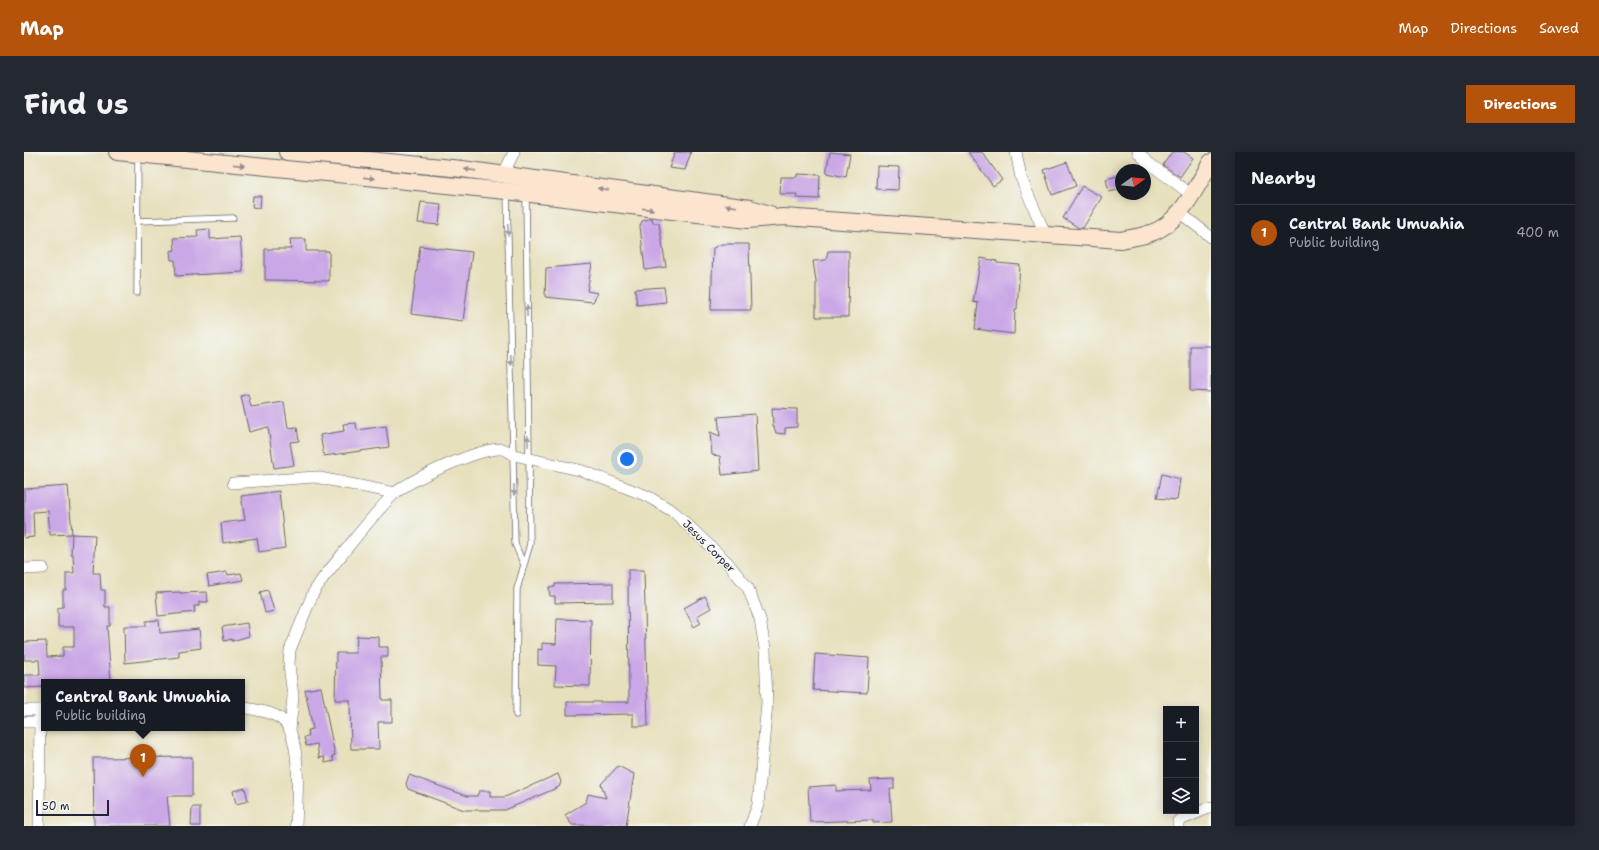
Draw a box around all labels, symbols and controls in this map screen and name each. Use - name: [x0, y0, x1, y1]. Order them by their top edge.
- text: Map: [20, 16, 64, 41]
- text: Map: [1399, 19, 1429, 37]
- text: Directions: [1451, 19, 1517, 37]
- text: Saved: [1539, 19, 1579, 37]
- text: Find us: [24, 85, 129, 123]
- button: Directions: [1466, 85, 1575, 123]
- one-way arrow: [233, 161, 245, 168]
- north arrow: [1115, 164, 1151, 200]
- one-way arrow: [464, 167, 476, 174]
- text: Nearby: [1251, 167, 1316, 189]
- one-way arrow: [362, 175, 375, 181]
- one-way arrow: [596, 186, 609, 192]
- one-way arrow: [725, 203, 737, 209]
- one-way arrow: [642, 206, 654, 212]
- text: Central Bank Umuahia: [1289, 214, 1464, 234]
- one-way arrow: [504, 224, 511, 236]
- text: 1: [1261, 224, 1267, 241]
- text: 400 m: [1516, 224, 1559, 241]
- text: Public building: [1289, 234, 1380, 251]
- one-way arrow: [524, 304, 530, 317]
- one-way arrow: [508, 354, 514, 367]
- one-way arrow: [525, 435, 532, 447]
- your location: [617, 449, 637, 469]
- one-way arrow: [511, 484, 518, 496]
- street label: Jesus Corper: [679, 517, 738, 576]
- popup: [41, 679, 245, 731]
- text: Central Bank Umuahia: [55, 687, 231, 707]
- map controls: [1163, 706, 1199, 814]
- button: +: [1163, 706, 1199, 742]
- text: Public building: [55, 707, 146, 724]
- button: −: [1163, 742, 1199, 778]
- pin: 1: [130, 744, 156, 777]
- button: layers: [1163, 778, 1199, 814]
- scale bar: [36, 798, 109, 817]
- text: 50 m: [42, 799, 70, 814]

